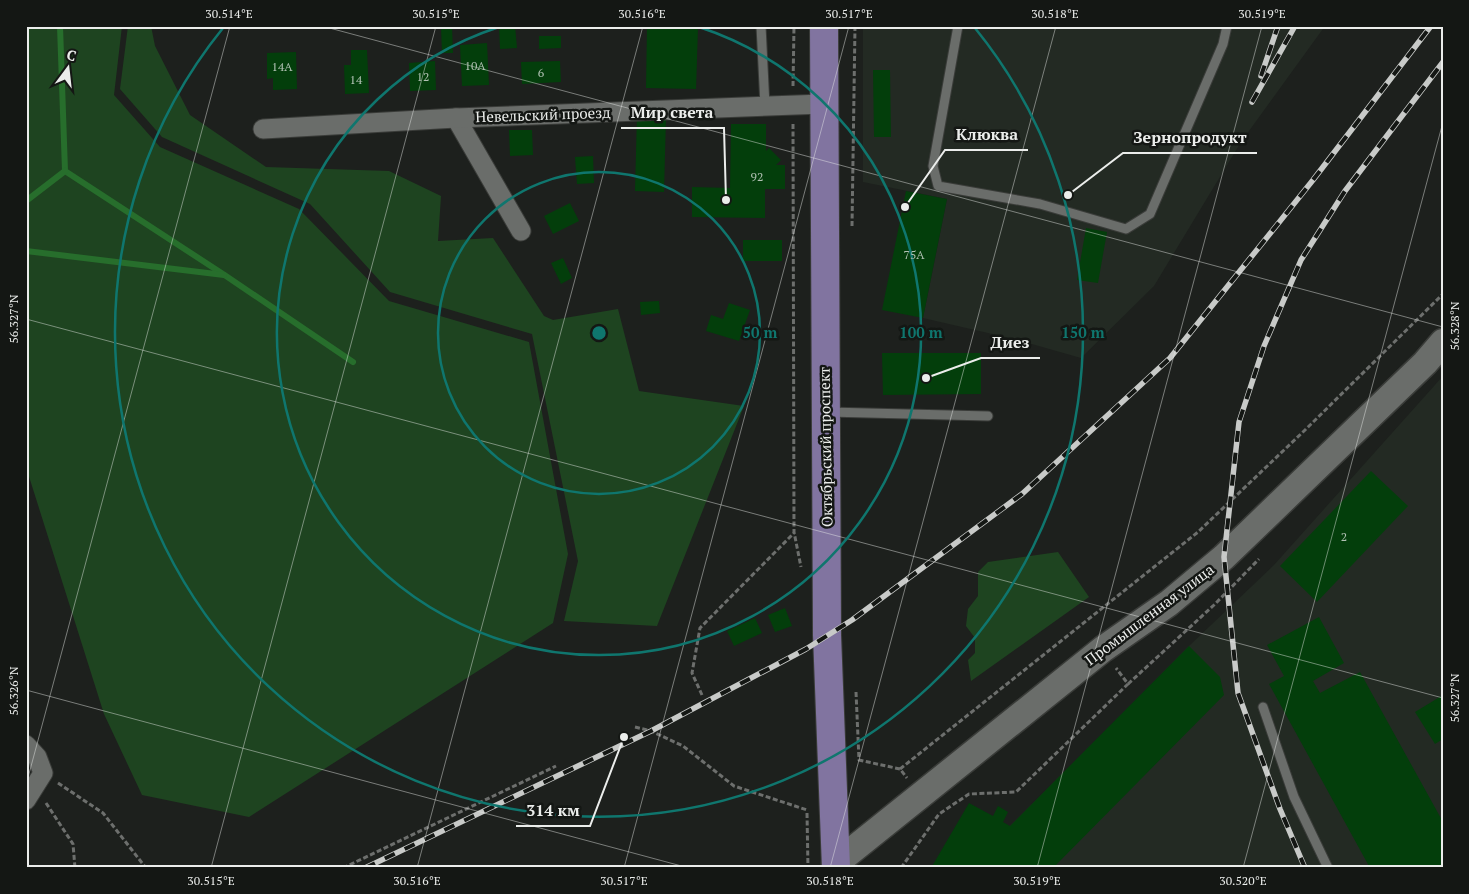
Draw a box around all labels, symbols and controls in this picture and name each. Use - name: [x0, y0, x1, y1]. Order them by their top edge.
- text: 30.514°E: [205, 6, 253, 21]
- text: 30.515°E: [412, 6, 460, 21]
- text: 30.516°E: [618, 6, 666, 21]
- text: 30.517°E: [825, 6, 873, 21]
- text: 30.518°E: [1031, 6, 1079, 21]
- text: 30.519°E: [1238, 6, 1286, 21]
- north arrow: [42, 42, 92, 92]
- text: С: [65, 45, 78, 65]
- house number: 10А: [465, 58, 486, 73]
- house number: 14А: [272, 59, 293, 74]
- house number: 6: [538, 65, 545, 80]
- house number: 12: [417, 69, 429, 84]
- house number: 14: [350, 72, 363, 87]
- callout: Мир света: [621, 97, 724, 128]
- text: Мир света: [631, 101, 713, 123]
- street label: Невельский проезд: [475, 102, 611, 126]
- callout: Клюква: [945, 119, 1028, 150]
- callout: Зернопродукт: [1123, 122, 1257, 153]
- text: Клюква: [956, 123, 1018, 145]
- text: Зернопродукт: [1133, 126, 1247, 148]
- house number: 92: [751, 169, 763, 184]
- house number: 75А: [904, 247, 925, 262]
- text: 56.327°N: [6, 294, 21, 344]
- text: 56.328°N: [1447, 301, 1462, 351]
- text: 50 m: [743, 322, 778, 342]
- text: 100 m: [899, 322, 943, 342]
- text: 150 m: [1061, 322, 1105, 342]
- centre of rings: [590, 324, 608, 342]
- callout: Диез: [981, 327, 1040, 358]
- text: Диез: [991, 331, 1029, 353]
- street label: Октябрьский проспект: [814, 366, 836, 527]
- house number: 2: [1341, 529, 1347, 544]
- street label: Промышленная улица: [1080, 559, 1218, 669]
- text: 56.326°N: [6, 666, 21, 716]
- text: 56.327°N: [1447, 673, 1462, 723]
- callout: 314 км: [516, 795, 590, 826]
- text: 314 км: [526, 799, 580, 821]
- text: 30.515°E: [187, 873, 235, 888]
- text: 30.516°E: [393, 873, 441, 888]
- text: 30.517°E: [600, 873, 648, 888]
- text: 30.518°E: [806, 873, 854, 888]
- text: 30.519°E: [1013, 873, 1061, 888]
- text: 30.520°E: [1219, 873, 1267, 888]

